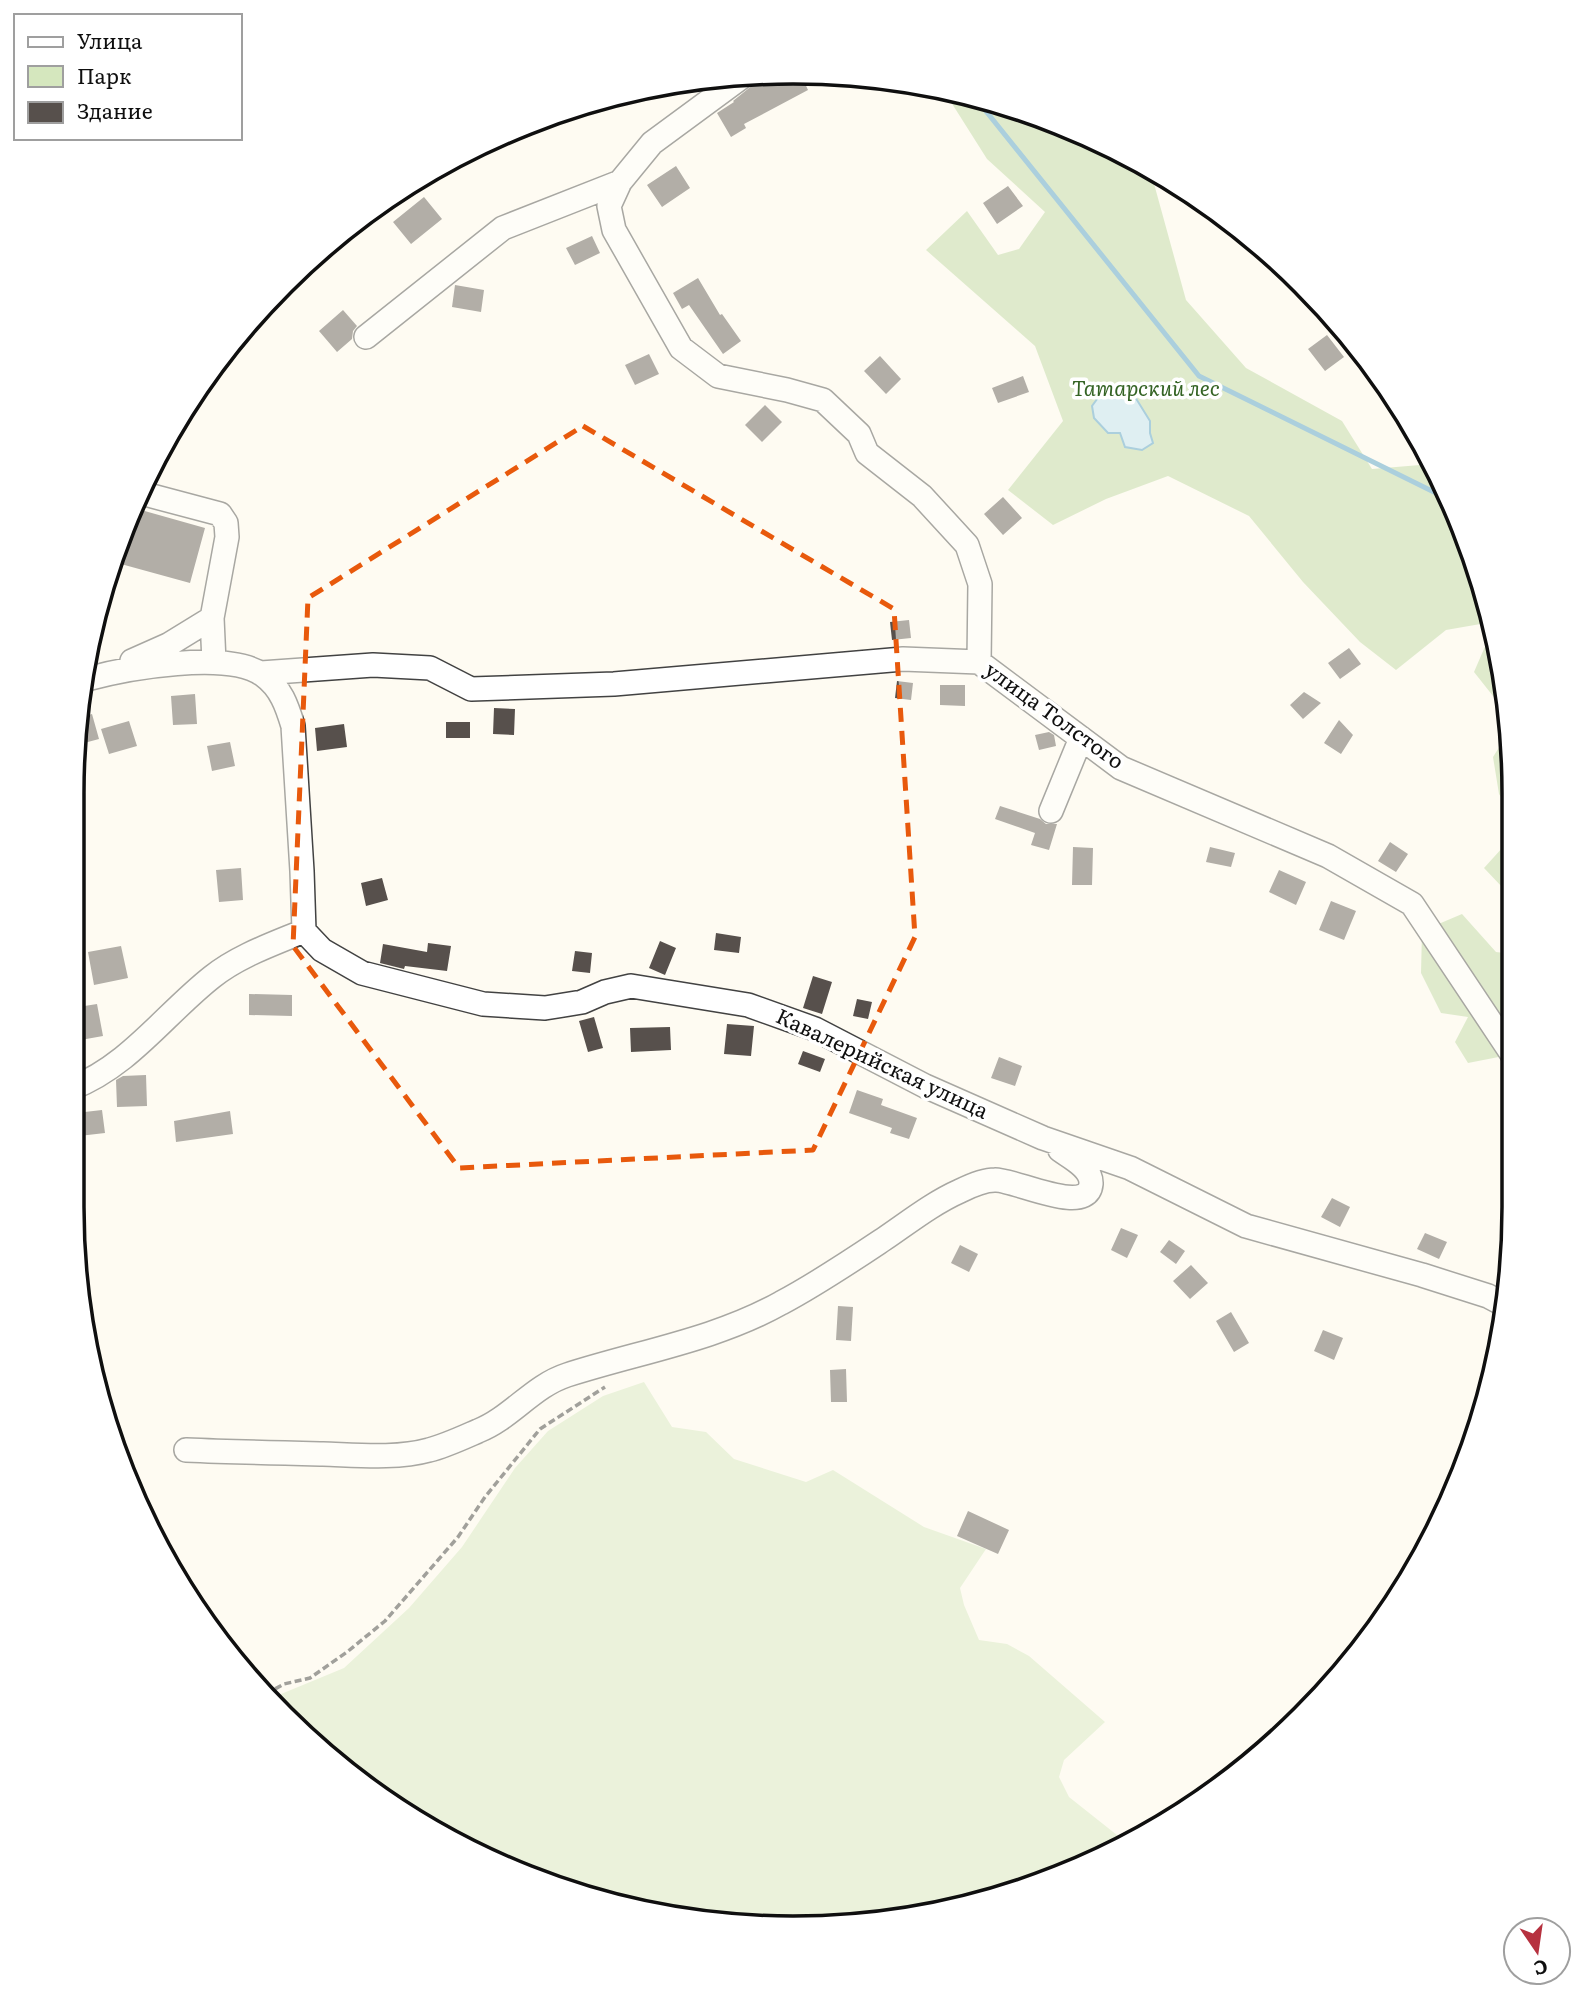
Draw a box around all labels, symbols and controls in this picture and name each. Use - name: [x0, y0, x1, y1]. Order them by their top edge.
- legend: [14, 14, 242, 140]
- text: Улица: [77, 24, 143, 55]
- text: Парк: [77, 59, 132, 90]
- text: Здание: [77, 94, 153, 125]
- park label: Татарский лес: [1072, 371, 1220, 402]
- street label: улица Толстого: [979, 653, 1132, 775]
- street label: Кавалерийская улица: [772, 999, 995, 1125]
- north arrow: [1502, 1916, 1572, 1986]
- text: С: [1531, 1953, 1551, 1984]

